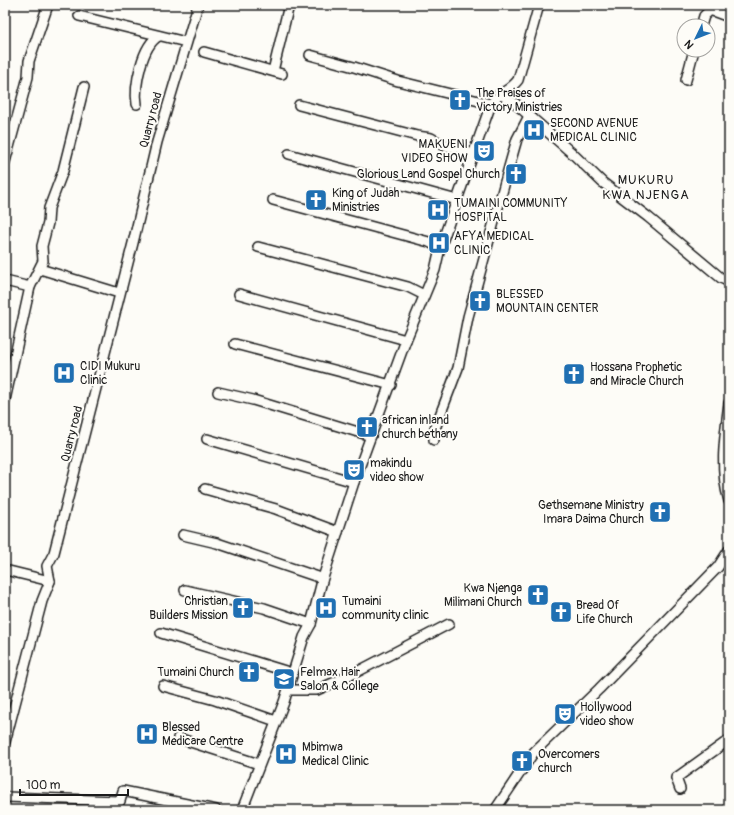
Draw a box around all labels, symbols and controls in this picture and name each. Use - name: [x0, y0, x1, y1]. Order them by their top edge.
- north arrow: [676, 18, 716, 58]
- text: N: [681, 37, 696, 52]
- place label: The Praises of Victory Ministries: [476, 86, 563, 115]
- church icon: The Praises of Victory Ministries: [447, 87, 473, 113]
- street label: Quarry road: [136, 90, 166, 150]
- place label: SECOND AVENUE MEDICAL CLINIC: [550, 116, 638, 145]
- hospital icon: SECOND AVENUE MEDICAL CLINIC: [521, 117, 547, 143]
- place label: MAKUENI VIDEO SHOW: [401, 137, 468, 166]
- theatre icon: MAKUENI VIDEO SHOW: [471, 138, 497, 164]
- church icon: Glorious Land Gospel Church: [503, 161, 529, 187]
- place label: Glorious Land Gospel Church: [357, 167, 500, 182]
- district label: MUKURU KWA NJENGA: [602, 172, 690, 203]
- place label: King of Judah Ministries: [332, 186, 400, 215]
- church icon: King of Judah Ministries: [303, 187, 329, 213]
- place label: TUMAINI COMMUNITY HOSPITAL: [454, 196, 567, 225]
- hospital icon: TUMAINI COMMUNITY HOSPITAL: [425, 197, 451, 223]
- place label: AFYA MEDICAL CLINIC: [454, 229, 534, 258]
- hospital icon: AFYA MEDICAL CLINIC: [426, 230, 452, 256]
- place label: BLESSED MOUNTAIN CENTER: [496, 287, 598, 316]
- church icon: BLESSED MOUNTAIN CENTER: [467, 288, 493, 314]
- place label: CIDI Mukuru Clinic: [80, 359, 140, 388]
- hospital icon: CIDI Mukuru Clinic: [51, 360, 77, 386]
- place label: Hossana Prophetic and Miracle Church: [590, 360, 684, 389]
- church icon: Hossana Prophetic and Miracle Church: [561, 361, 587, 387]
- street label: Quarry road: [58, 404, 86, 464]
- place label: african inland church bethany: [382, 413, 458, 442]
- church icon: african inland church bethany: [354, 414, 380, 440]
- place label: makindu video show: [369, 456, 424, 485]
- theatre icon: makindu video show: [341, 457, 367, 483]
- place label: Gethsemane Ministry Imara Daima Church: [538, 498, 644, 527]
- church icon: Gethsemane Ministry Imara Daima Church: [647, 499, 673, 525]
- place label: Kwa Njenga Milimani Church: [444, 581, 522, 610]
- church icon: Kwa Njenga Milimani Church: [525, 582, 551, 608]
- place label: Christian Builders Mission: [149, 594, 228, 623]
- place label: Tumaini community clinic: [342, 594, 429, 623]
- church icon: Christian Builders Mission: [230, 595, 256, 621]
- hospital icon: Tumaini community clinic: [313, 595, 339, 621]
- place label: Bread Of Life Church: [576, 598, 633, 627]
- church icon: Bread Of Life Church: [548, 599, 574, 625]
- church icon: Tumaini Church: [236, 659, 262, 685]
- place label: Tumaini Church: [157, 665, 234, 680]
- place label: Felmax Hair Salon & College: [300, 665, 379, 694]
- school or university icon: Felmax Hair Salon & College: [271, 666, 297, 692]
- place label: Hollywood video show: [579, 700, 634, 729]
- theatre icon: Hollywood video show: [552, 701, 578, 727]
- place label: Blessed Medicare Centre: [162, 720, 243, 749]
- hospital icon: Blessed Medicare Centre: [134, 721, 160, 747]
- place label: Mbimwa Medical Clinic: [302, 740, 369, 769]
- hospital icon: Mbimwa Medical Clinic: [273, 741, 299, 767]
- place label: Overcomers church: [538, 747, 600, 776]
- church icon: Overcomers church: [509, 748, 535, 774]
- scale bar: [20, 771, 128, 797]
- text: 100 m: [26, 778, 61, 793]

